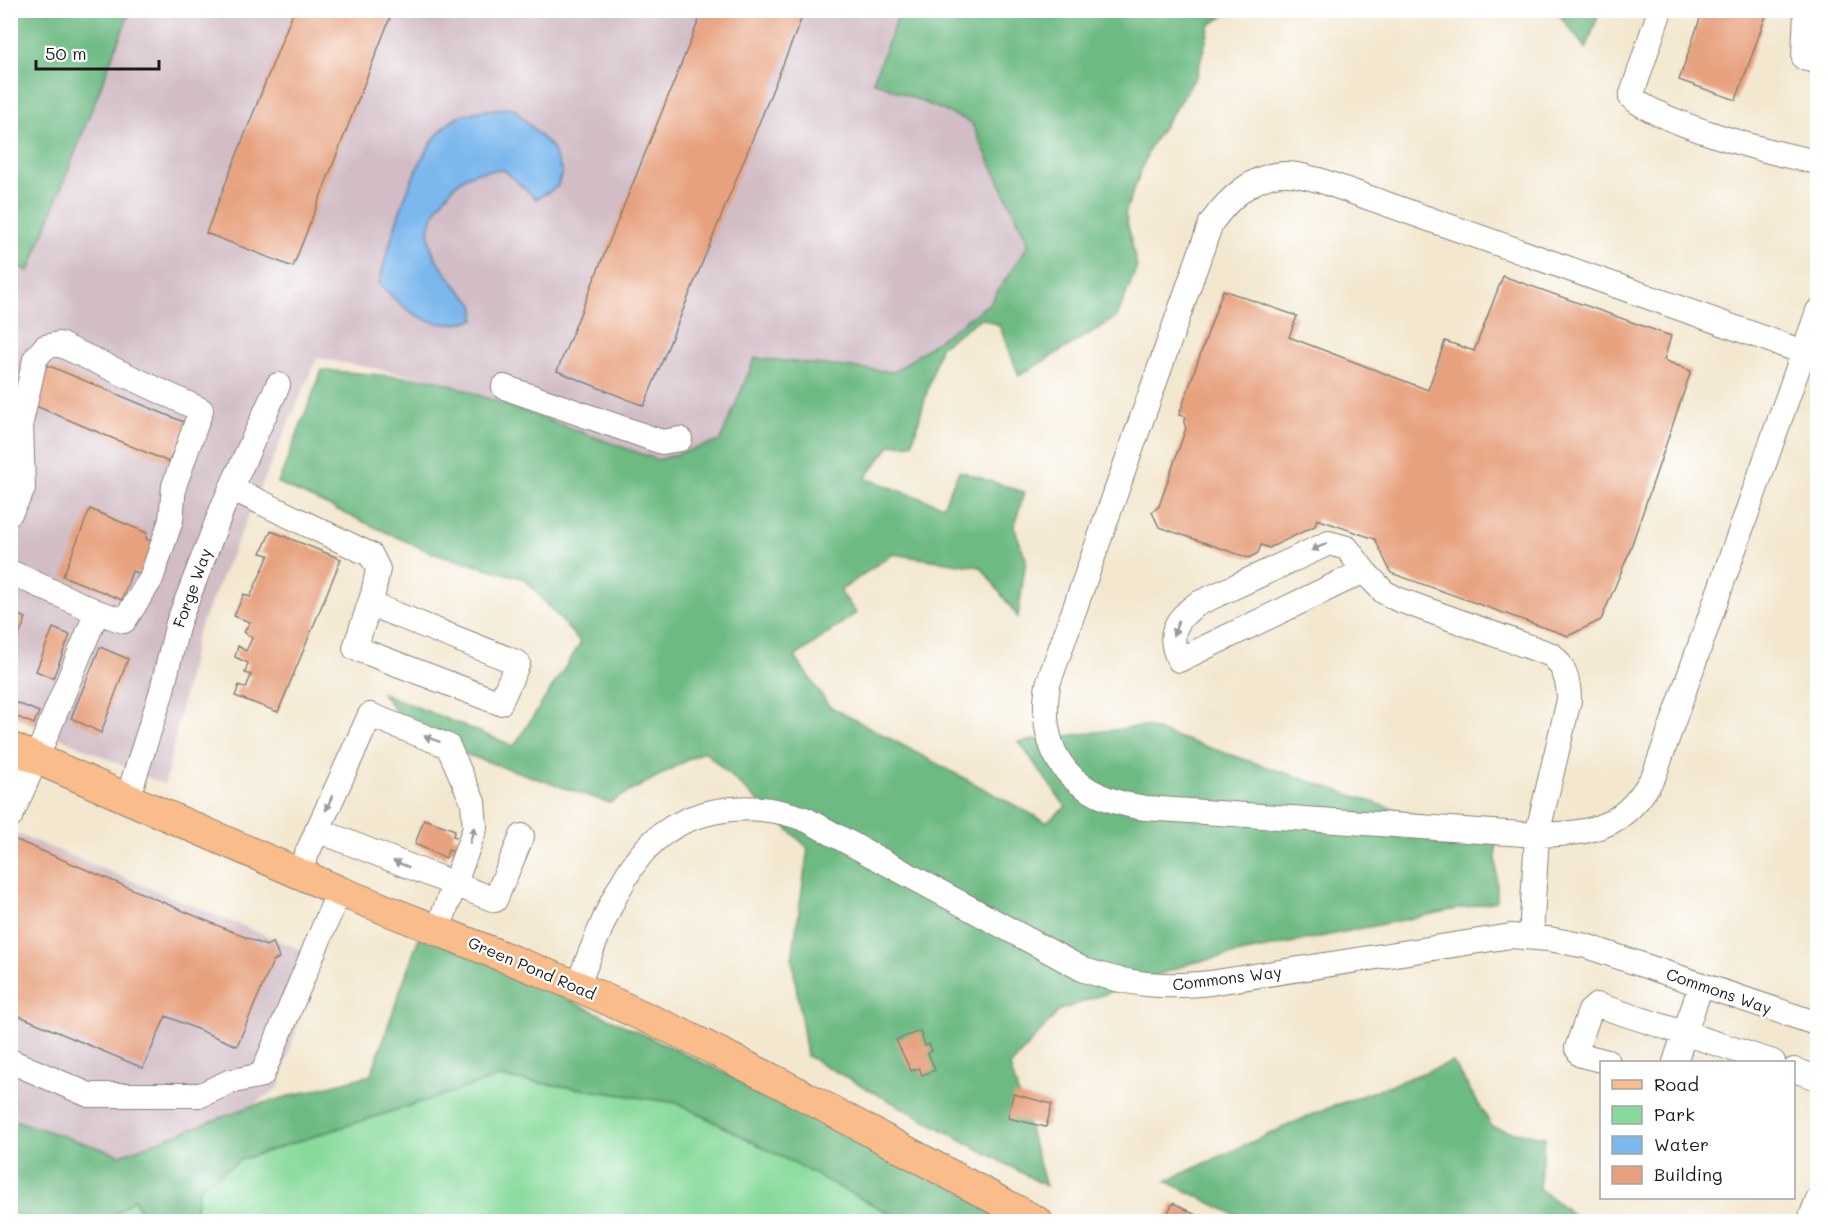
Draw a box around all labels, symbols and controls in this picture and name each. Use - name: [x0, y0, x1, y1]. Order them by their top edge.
- scale bar: [36, 33, 159, 71]
- text: 50 m: [45, 41, 87, 65]
- one-way arrow: [1309, 542, 1327, 552]
- street label: Forge Way: [167, 545, 216, 630]
- one-way arrow: [1171, 620, 1181, 638]
- one-way arrow: [423, 734, 441, 744]
- one-way arrow: [324, 794, 334, 812]
- one-way arrow: [468, 826, 477, 844]
- one-way arrow: [391, 859, 409, 869]
- street label: Green Pond Road: [465, 931, 599, 1004]
- street label: Commons Way: [1171, 960, 1283, 995]
- street label: Commons Way: [1664, 963, 1775, 1018]
- legend: [1600, 1061, 1795, 1199]
- text: Road: [1654, 1072, 1699, 1096]
- text: Park: [1654, 1102, 1695, 1126]
- text: Water: [1654, 1132, 1709, 1156]
- text: Building: [1654, 1162, 1722, 1186]

